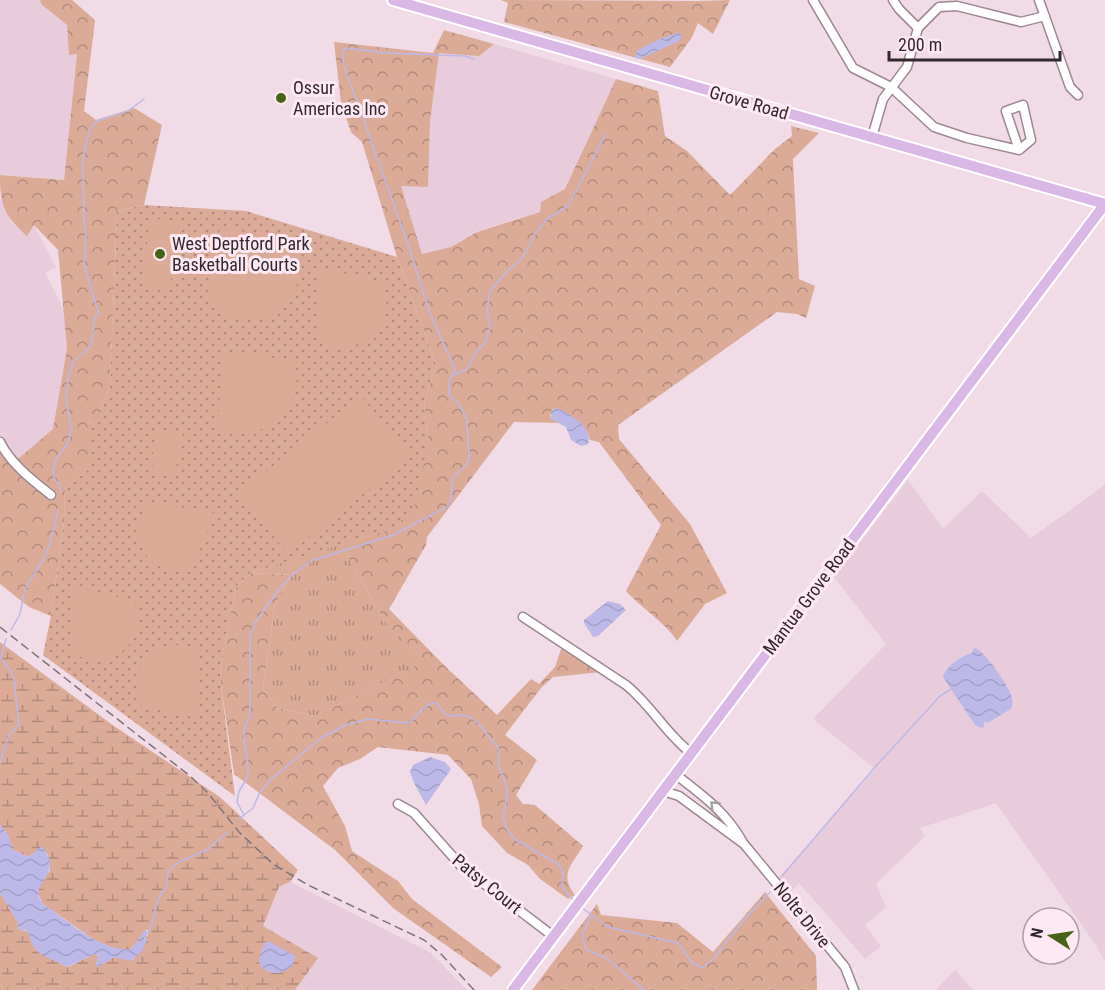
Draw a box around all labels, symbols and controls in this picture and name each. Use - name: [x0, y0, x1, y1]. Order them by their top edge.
- scale bar: [889, 24, 1060, 62]
- text: 200 m: [898, 34, 942, 55]
- place label: Ossur Americas Inc: [293, 77, 386, 119]
- street label: Grove Road: [707, 81, 791, 124]
- marker: Ossur Americas Inc: [274, 91, 288, 105]
- place label: West Deptford Park Basketball Courts: [172, 233, 310, 275]
- marker: West Deptford Park Basketball Courts: [153, 247, 167, 261]
- street label: Mantua Grove Road: [758, 535, 859, 658]
- one-way arrow: [710, 801, 720, 812]
- street label: Patsy Court: [449, 849, 526, 918]
- street label: Nolte Drive: [770, 878, 835, 952]
- north arrow: [1021, 906, 1081, 966]
- text: N: [1027, 926, 1047, 940]

